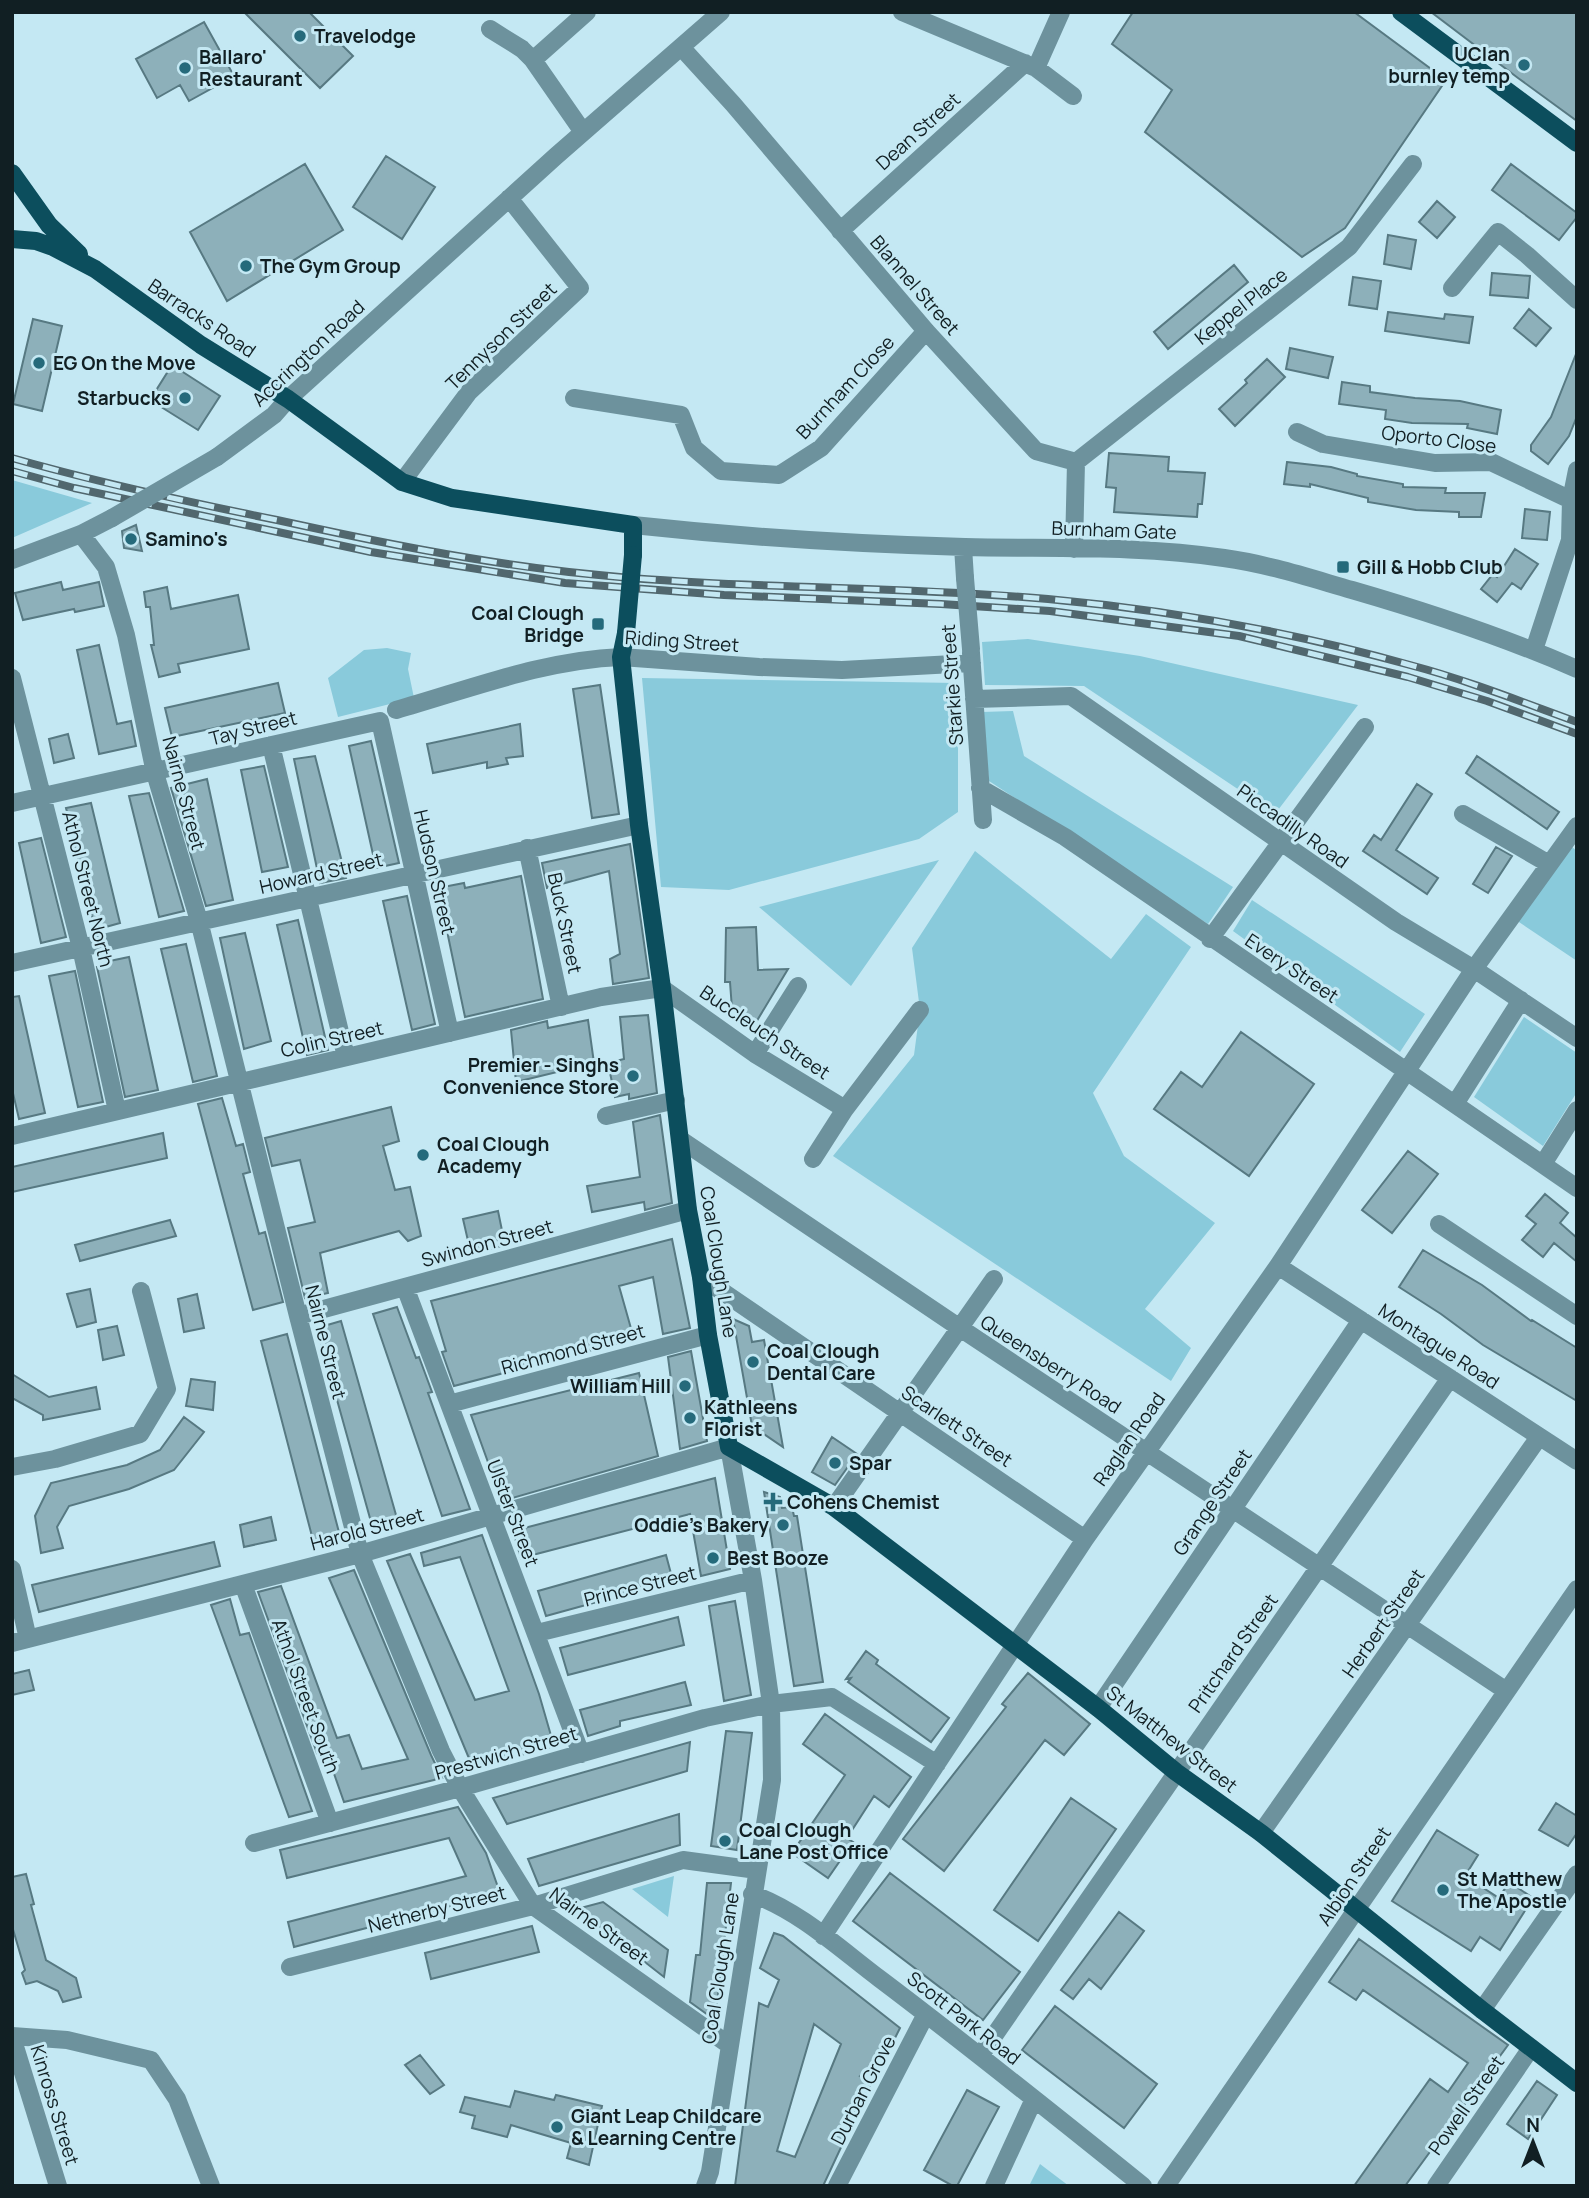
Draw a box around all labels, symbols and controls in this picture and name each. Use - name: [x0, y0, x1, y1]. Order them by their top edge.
- place label: Travelodge: [314, 23, 416, 49]
- marker: Travelodge: [292, 28, 308, 44]
- place label: UClan burnley temp: [1388, 41, 1510, 89]
- place label: Ballaro' Restaurant: [199, 44, 303, 92]
- marker: UClan burnley temp: [1516, 57, 1532, 73]
- marker: Ballaro' Restaurant: [177, 60, 193, 76]
- street label: Dean Street: [870, 86, 966, 176]
- street label: Blannel Street: [864, 230, 966, 340]
- place label: The Gym Group: [260, 253, 401, 279]
- marker: The Gym Group: [238, 258, 254, 274]
- street label: Keppel Place: [1189, 262, 1293, 350]
- street label: Barracks Road: [143, 272, 261, 364]
- street label: Tennyson Street: [440, 276, 562, 396]
- street label: Accrington Road: [246, 294, 370, 412]
- street label: Burnham Close: [790, 329, 900, 445]
- place label: EG On the Move: [53, 350, 196, 376]
- marker: EG On the Move: [31, 355, 47, 371]
- place label: Starbucks: [77, 385, 171, 411]
- marker: Starbucks: [177, 390, 193, 406]
- street label: Oporto Close: [1380, 419, 1498, 459]
- street label: Burnham Gate: [1051, 515, 1177, 545]
- place label: Samino's: [145, 526, 227, 552]
- marker: Samino's: [123, 531, 139, 547]
- place label: Gill & Hobb Club: [1357, 554, 1503, 580]
- marker: Gill & Hobb Club: [1335, 559, 1351, 575]
- place label: Coal Clough Bridge: [472, 600, 584, 648]
- marker: Coal Clough Bridge: [590, 616, 606, 632]
- street label: Riding Street: [624, 624, 740, 658]
- street label: Starkie Street: [935, 624, 969, 746]
- street label: Tay Street: [206, 705, 300, 751]
- street label: Nairne Street: [156, 733, 212, 853]
- street label: Piccadilly Road: [1232, 778, 1354, 874]
- street label: Hudson Street: [408, 807, 462, 937]
- street label: Athol Street North: [56, 808, 120, 970]
- street label: Howard Street: [257, 846, 385, 900]
- street label: Buck Street: [542, 870, 588, 976]
- street label: Every Street: [1240, 927, 1344, 1009]
- street label: Buccleuch Street: [695, 979, 835, 1085]
- street label: Colin Street: [278, 1015, 386, 1063]
- place label: Premier - Singhs Convenience Store: [443, 1052, 619, 1100]
- marker: Premier - Singhs Convenience Store: [625, 1068, 641, 1084]
- place label: Coal Clough Academy: [437, 1131, 549, 1179]
- marker: Coal Clough Academy: [415, 1147, 431, 1163]
- street label: Coal Clough Lane: [694, 1184, 744, 1340]
- street label: Swindon Street: [418, 1213, 556, 1273]
- street label: Nairne Street: [299, 1282, 353, 1402]
- street label: Montague Road: [1374, 1297, 1504, 1395]
- street label: Queensberry Road: [976, 1309, 1126, 1419]
- street label: Richmond Street: [498, 1317, 648, 1381]
- place label: Coal Clough Dental Care: [767, 1338, 879, 1386]
- marker: Coal Clough Dental Care: [745, 1354, 761, 1370]
- place label: William Hill: [570, 1373, 671, 1399]
- marker: William Hill: [677, 1378, 693, 1394]
- street label: Scarlett Street: [896, 1379, 1018, 1473]
- street label: Raglan Road: [1087, 1387, 1171, 1491]
- place label: Kathleens Florist: [704, 1394, 797, 1442]
- marker: Kathleens Florist: [682, 1410, 698, 1426]
- street label: Grange Street: [1167, 1443, 1257, 1561]
- place label: Spar: [849, 1450, 892, 1476]
- marker: Spar: [827, 1455, 843, 1471]
- street label: Ulster Street: [481, 1456, 545, 1570]
- place label: Cohens Chemist: [787, 1489, 940, 1515]
- marker: Cohens Chemist: [765, 1494, 781, 1510]
- street label: Harold Street: [307, 1501, 427, 1557]
- place label: Oddie's Bakery: [634, 1512, 769, 1538]
- marker: Oddie's Bakery: [775, 1517, 791, 1533]
- place label: Best Booze: [727, 1545, 829, 1571]
- marker: Best Booze: [705, 1550, 721, 1566]
- street label: Prince Street: [581, 1559, 699, 1613]
- street label: Herbert Street: [1336, 1563, 1430, 1683]
- street label: Pritchard Street: [1182, 1588, 1284, 1718]
- street label: Athol Street South: [266, 1615, 346, 1777]
- street label: St Matthew Street: [1101, 1680, 1243, 1798]
- street label: Prestwich Street: [432, 1720, 580, 1786]
- place label: Coal Clough Lane Post Office: [739, 1817, 888, 1865]
- street label: Albion Street: [1311, 1821, 1397, 1931]
- marker: Coal Clough Lane Post Office: [717, 1833, 733, 1849]
- place label: St Matthew The Apostle: [1457, 1866, 1567, 1914]
- street label: Netherby Street: [365, 1879, 509, 1939]
- street label: Nairne Street: [544, 1881, 654, 1971]
- marker: St Matthew The Apostle: [1435, 1882, 1451, 1898]
- street label: Coal Clough Lane: [695, 1890, 745, 2046]
- street label: Scott Park Road: [902, 1965, 1026, 2071]
- street label: Durban Grove: [824, 2031, 902, 2149]
- street label: Kinross Street: [24, 2042, 86, 2168]
- street label: Powell Street: [1422, 2050, 1510, 2160]
- place label: Giant Leap Childcare & Learning Centre: [571, 2103, 762, 2151]
- north arrow: [1498, 2107, 1568, 2177]
- text: N: [1526, 2112, 1540, 2138]
- marker: Giant Leap Childcare & Learning Centre: [549, 2119, 565, 2135]

